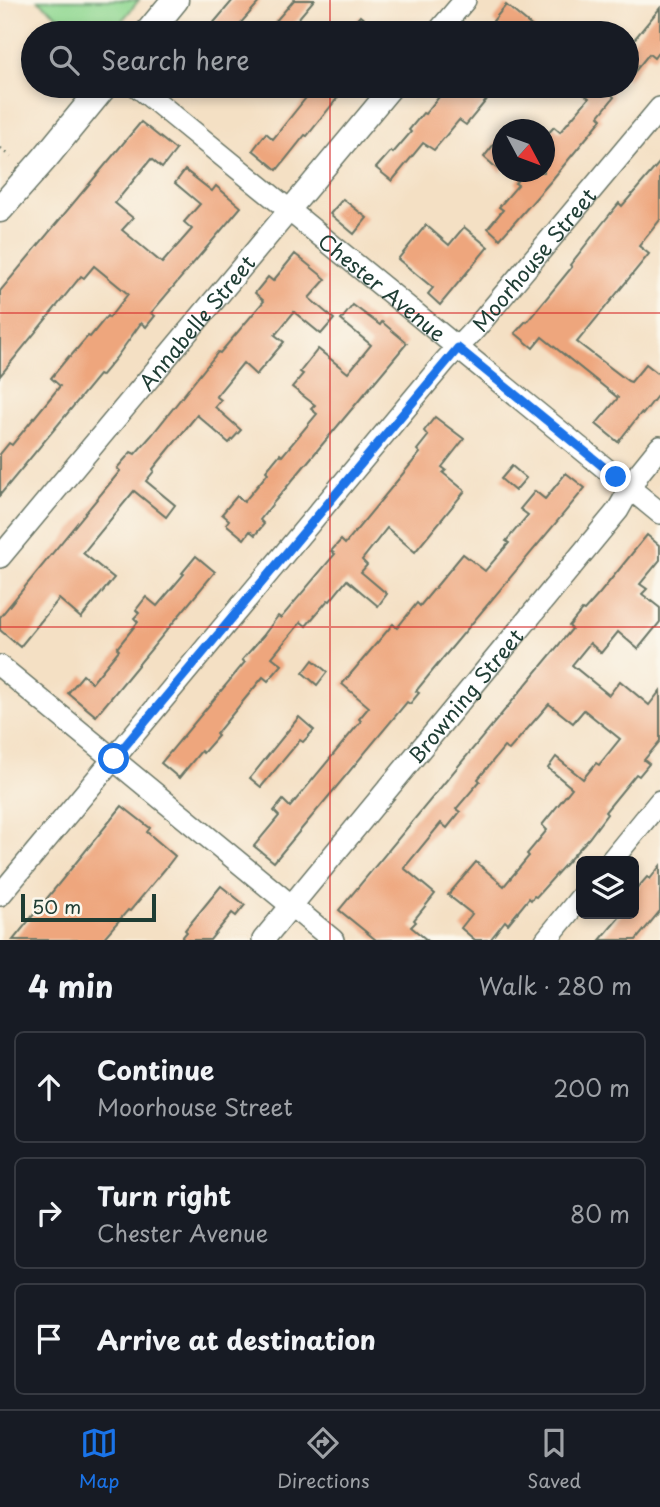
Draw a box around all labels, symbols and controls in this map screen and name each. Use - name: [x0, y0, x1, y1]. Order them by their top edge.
- search box: [21, 21, 639, 98]
- text: Search here: [101, 40, 250, 79]
- icon: search: [45, 41, 83, 79]
- north arrow: [492, 119, 555, 182]
- street label: Moorhouse Street: [464, 180, 603, 338]
- street label: Chester Avenue: [312, 225, 453, 348]
- street label: Annabelle Street: [130, 247, 262, 397]
- route end: [600, 461, 631, 492]
- street label: Browning Street: [399, 621, 530, 770]
- route start: [98, 743, 129, 774]
- map controls: [576, 856, 639, 919]
- button: layers: [576, 856, 639, 919]
- scale bar: [21, 891, 156, 923]
- text: 50 m: [32, 892, 81, 920]
- text: 4 min: [28, 963, 114, 1008]
- text: Walk · 280 m: [479, 968, 632, 1003]
- text: Continue: [97, 1050, 214, 1089]
- icon: ahead: [30, 1068, 68, 1106]
- text: 200 m: [553, 1070, 630, 1105]
- text: Moorhouse Street: [97, 1089, 293, 1124]
- text: Turn right: [97, 1176, 231, 1215]
- icon: right: [30, 1194, 68, 1232]
- text: 80 m: [570, 1196, 630, 1231]
- text: Chester Avenue: [97, 1215, 268, 1250]
- icon: arrive: [30, 1320, 68, 1358]
- text: Arrive at destination: [97, 1320, 376, 1359]
- tab: Map: [79, 1424, 119, 1494]
- tab: Directions: [277, 1424, 370, 1494]
- tab: Saved: [527, 1424, 581, 1494]

